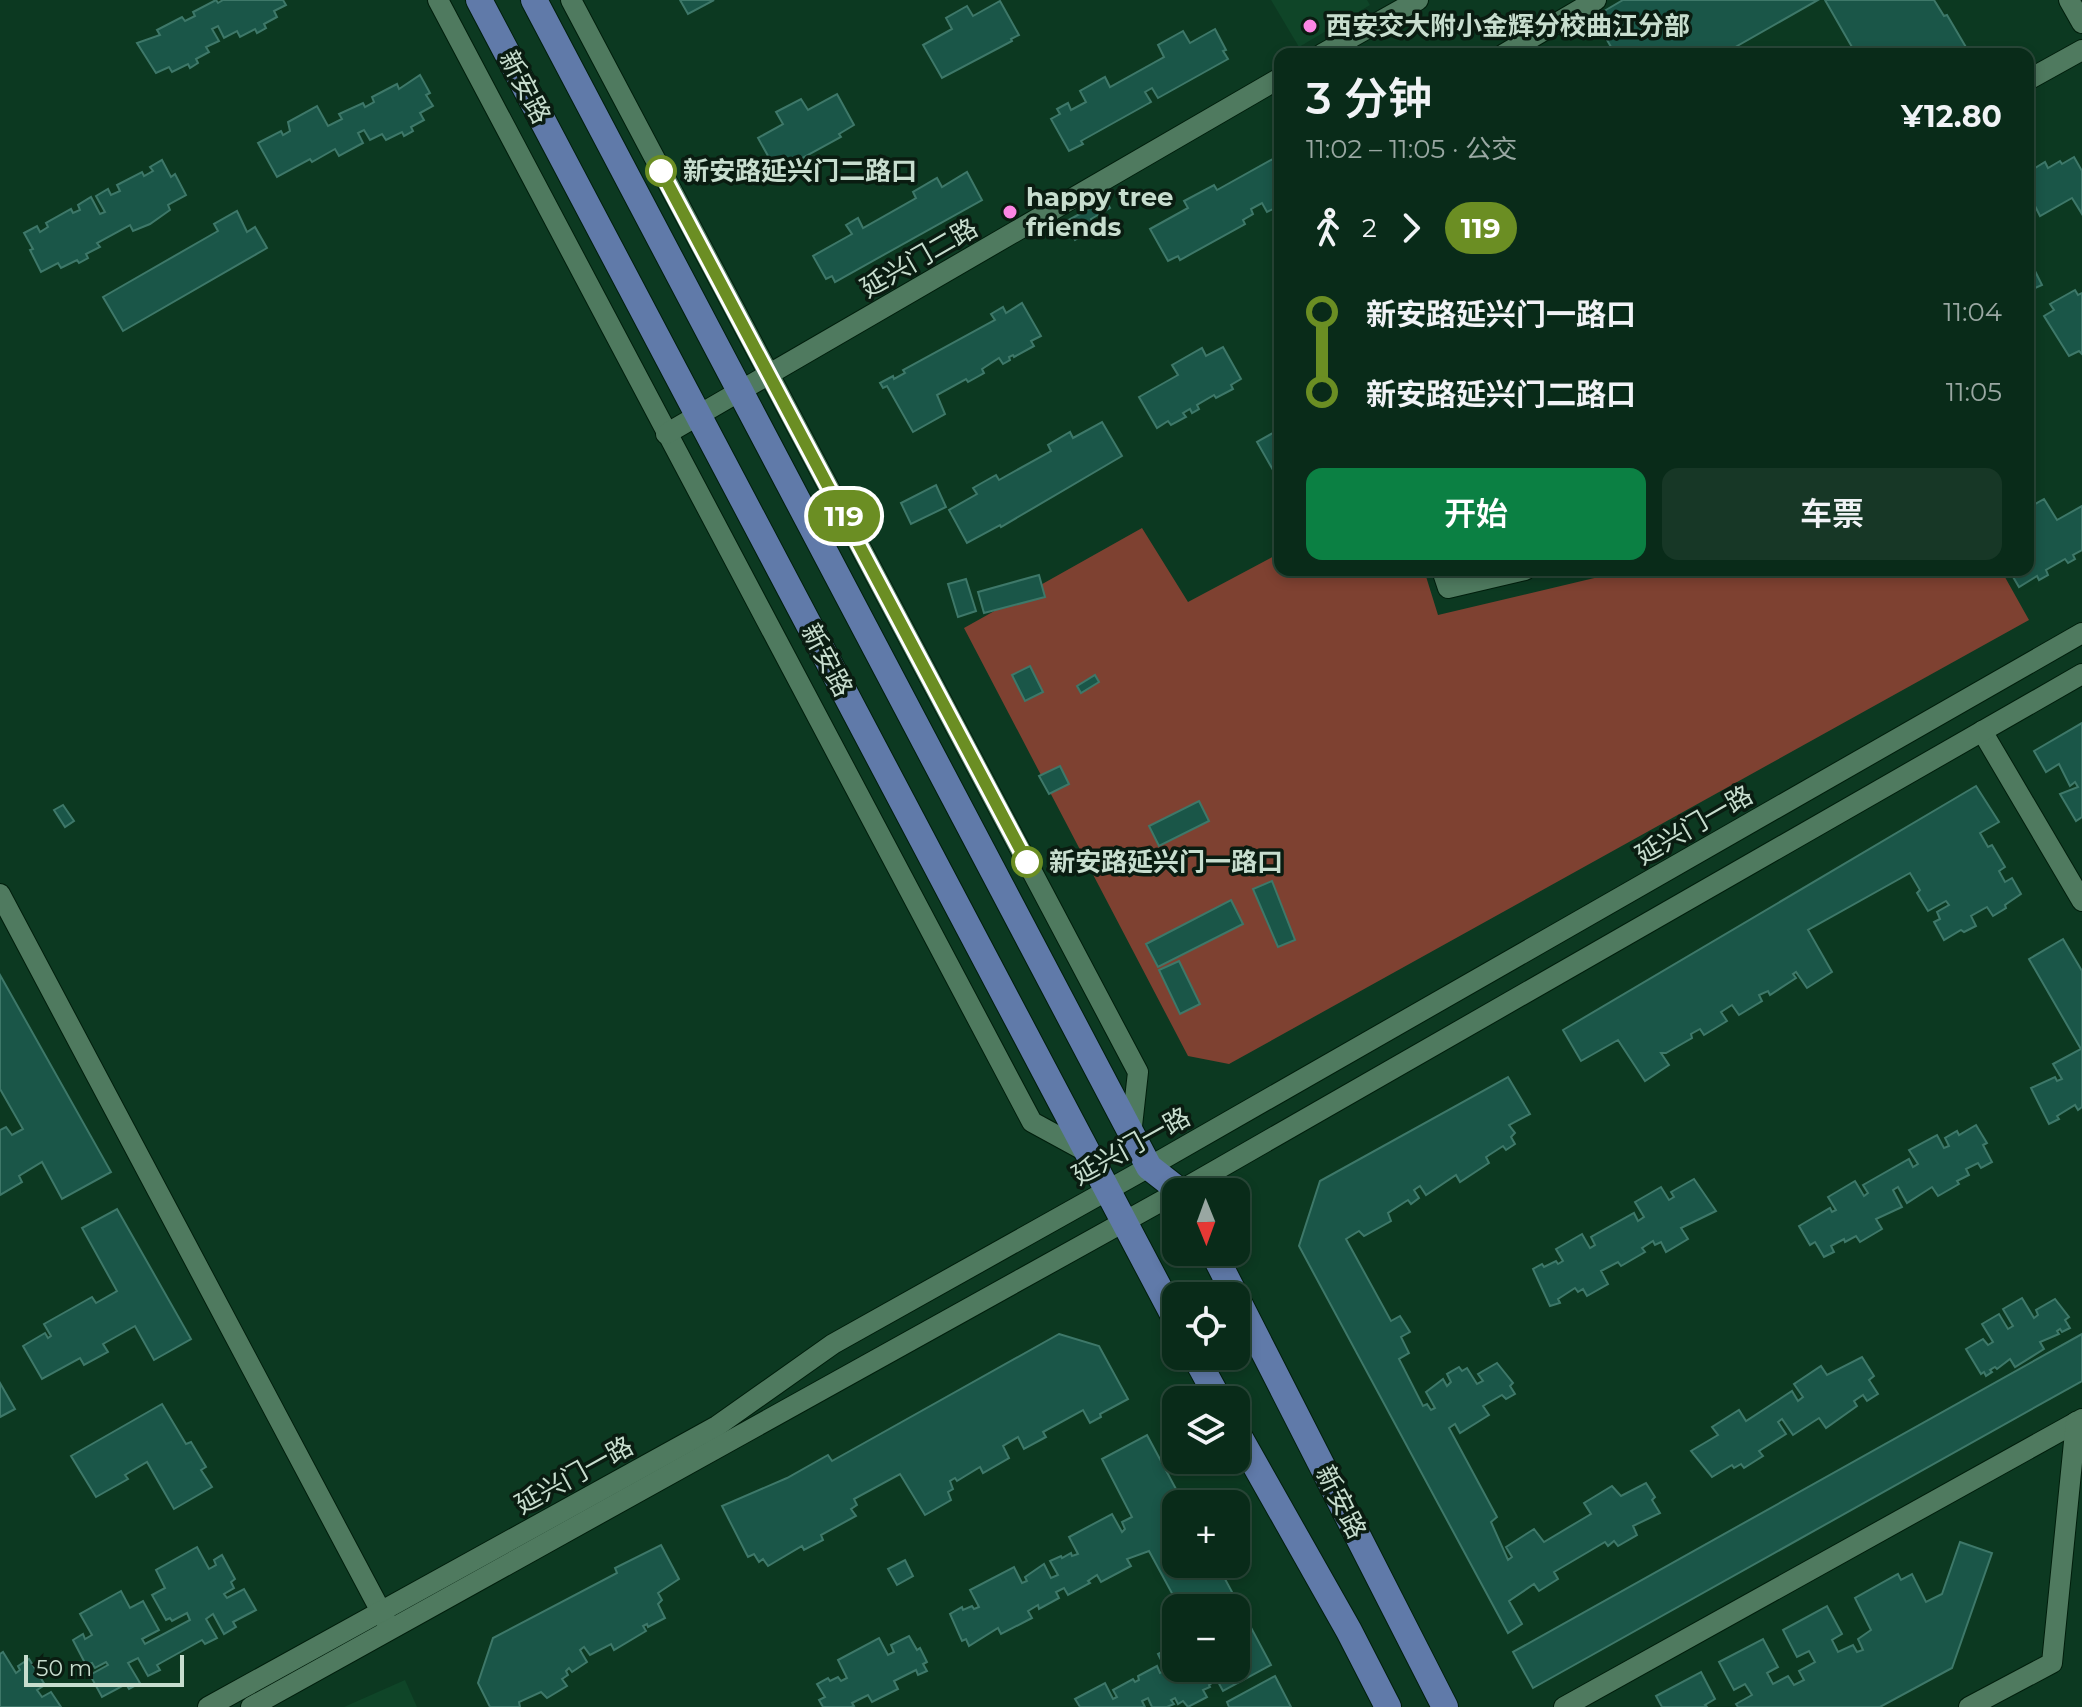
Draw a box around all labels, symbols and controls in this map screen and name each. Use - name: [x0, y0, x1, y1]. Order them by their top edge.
- place label: 西安交大附小金辉分校曲江分部: [1326, 10, 1690, 42]
- marker: 西安交大附小金辉分校曲江分部: [1301, 17, 1319, 35]
- street label: 新安路: [493, 45, 557, 129]
- text: 3 分钟: [1306, 71, 1432, 125]
- text: ¥12.80: [1901, 98, 2002, 135]
- text: 11:02 – 11:05 · 公交: [1306, 133, 1517, 165]
- place label: 新安路延兴门二路口: [683, 155, 917, 187]
- marker: 新安路延兴门二路口: [646, 156, 676, 186]
- place label: happy tree friends: [1026, 181, 1174, 243]
- marker: happy tree friends: [1001, 203, 1019, 221]
- icon: walk: [1306, 206, 1350, 250]
- icon: forward: [1389, 206, 1433, 250]
- text: 119: [1461, 211, 1501, 245]
- street label: 延兴门二路: [855, 212, 983, 304]
- text: 2: [1362, 212, 1377, 244]
- text: 新安路延兴门一路口: [1366, 296, 1636, 333]
- text: 11:04: [1943, 296, 2002, 328]
- text: 新安路延兴门二路口: [1366, 376, 1636, 413]
- text: 11:05: [1946, 376, 2002, 408]
- button: 开始: [1306, 468, 1646, 560]
- button: 车票: [1662, 468, 2002, 560]
- line badge: 119: [798, 490, 890, 542]
- text: 119: [824, 499, 864, 533]
- street label: 新安路: [795, 618, 859, 702]
- street label: 延兴门一路: [1630, 779, 1758, 871]
- place label: 新安路延兴门一路口: [1049, 846, 1283, 878]
- marker: 新安路延兴门一路口: [1012, 847, 1042, 877]
- street label: 延兴门一路: [1066, 1100, 1196, 1192]
- north arrow: [1162, 1178, 1250, 1266]
- map controls: [1162, 1178, 1250, 1682]
- button: locate: [1162, 1282, 1250, 1370]
- button: layers: [1162, 1386, 1250, 1474]
- street label: 延兴门一路: [509, 1429, 639, 1521]
- street label: 新安路: [1309, 1460, 1373, 1544]
- button: +: [1162, 1490, 1250, 1578]
- button: −: [1162, 1594, 1250, 1682]
- scale bar: [24, 1651, 184, 1687]
- text: 50 m: [36, 1655, 92, 1682]

